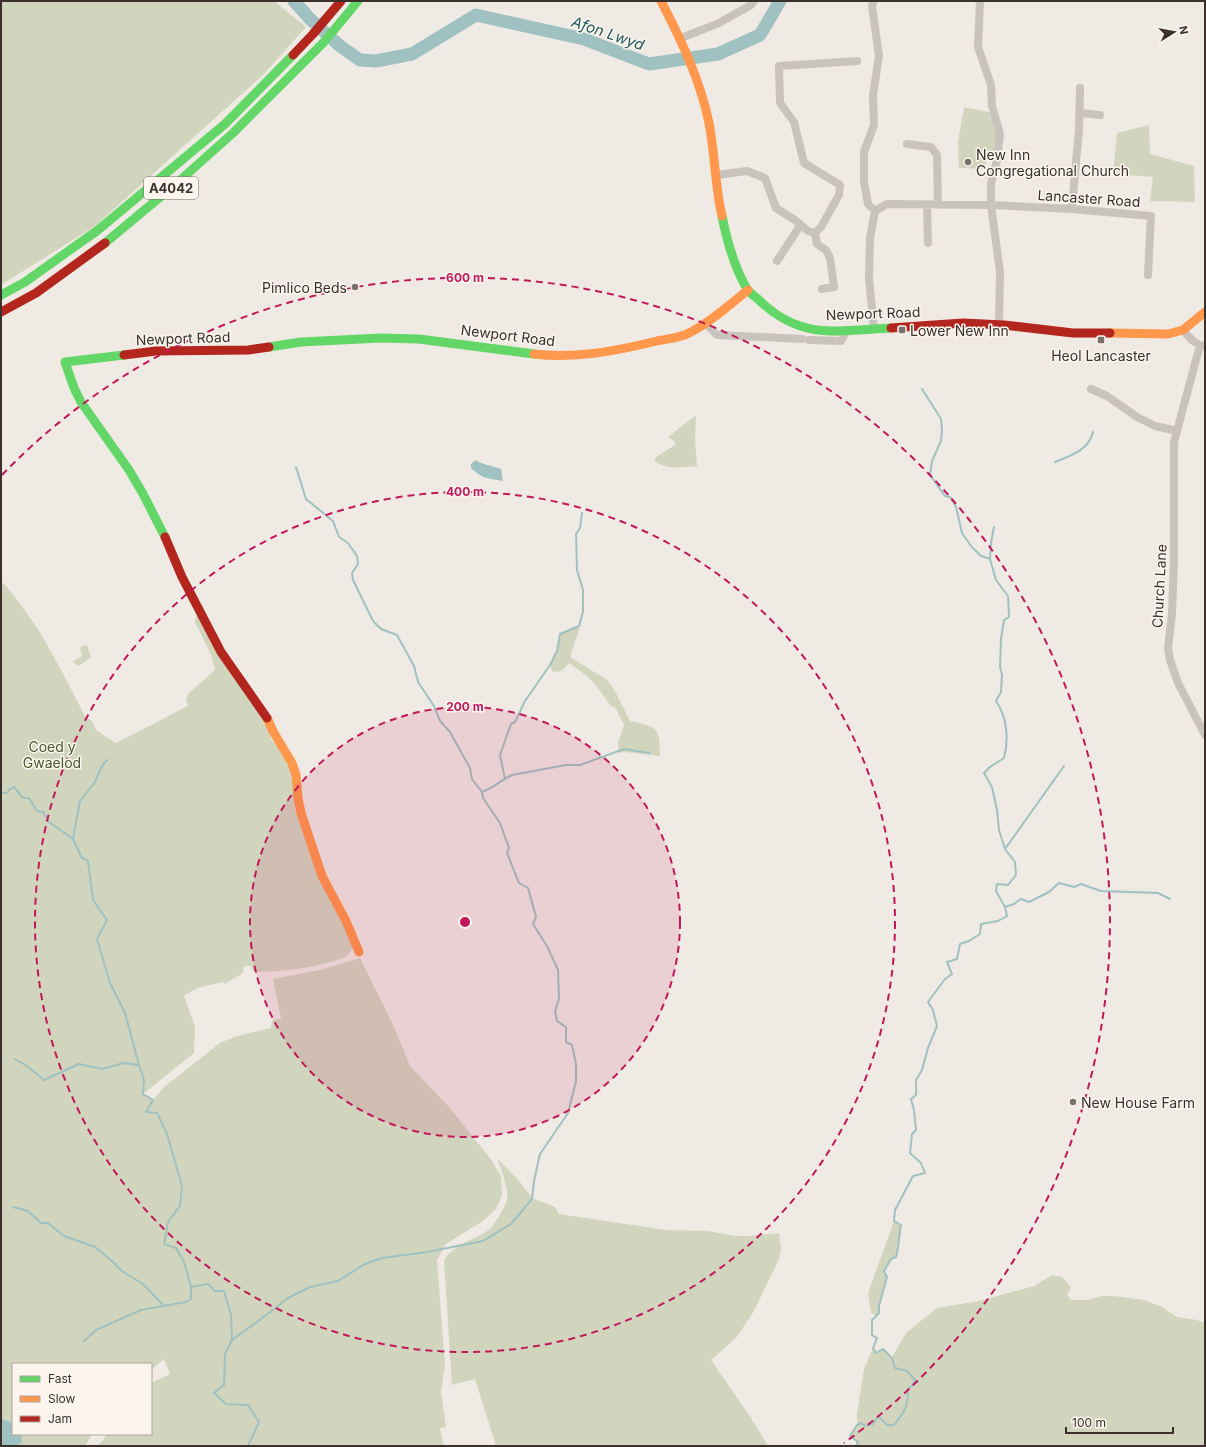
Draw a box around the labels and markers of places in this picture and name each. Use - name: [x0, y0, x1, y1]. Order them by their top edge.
- place label: New Inn Congregational Church: [976, 146, 1129, 179]
- marker: New Inn Congregational Church: [963, 157, 973, 167]
- place label: Pimlico Beds: [262, 279, 347, 296]
- marker: Pimlico Beds: [350, 282, 360, 292]
- place label: Lower New Inn: [910, 322, 1009, 339]
- marker: Lower New Inn: [897, 325, 907, 335]
- marker: Heol Lancaster: [1096, 335, 1106, 345]
- place label: Heol Lancaster: [1051, 347, 1151, 364]
- centre of rings: [458, 915, 472, 929]
- place label: New House Farm: [1081, 1094, 1195, 1111]
- marker: New House Farm: [1068, 1097, 1078, 1107]

